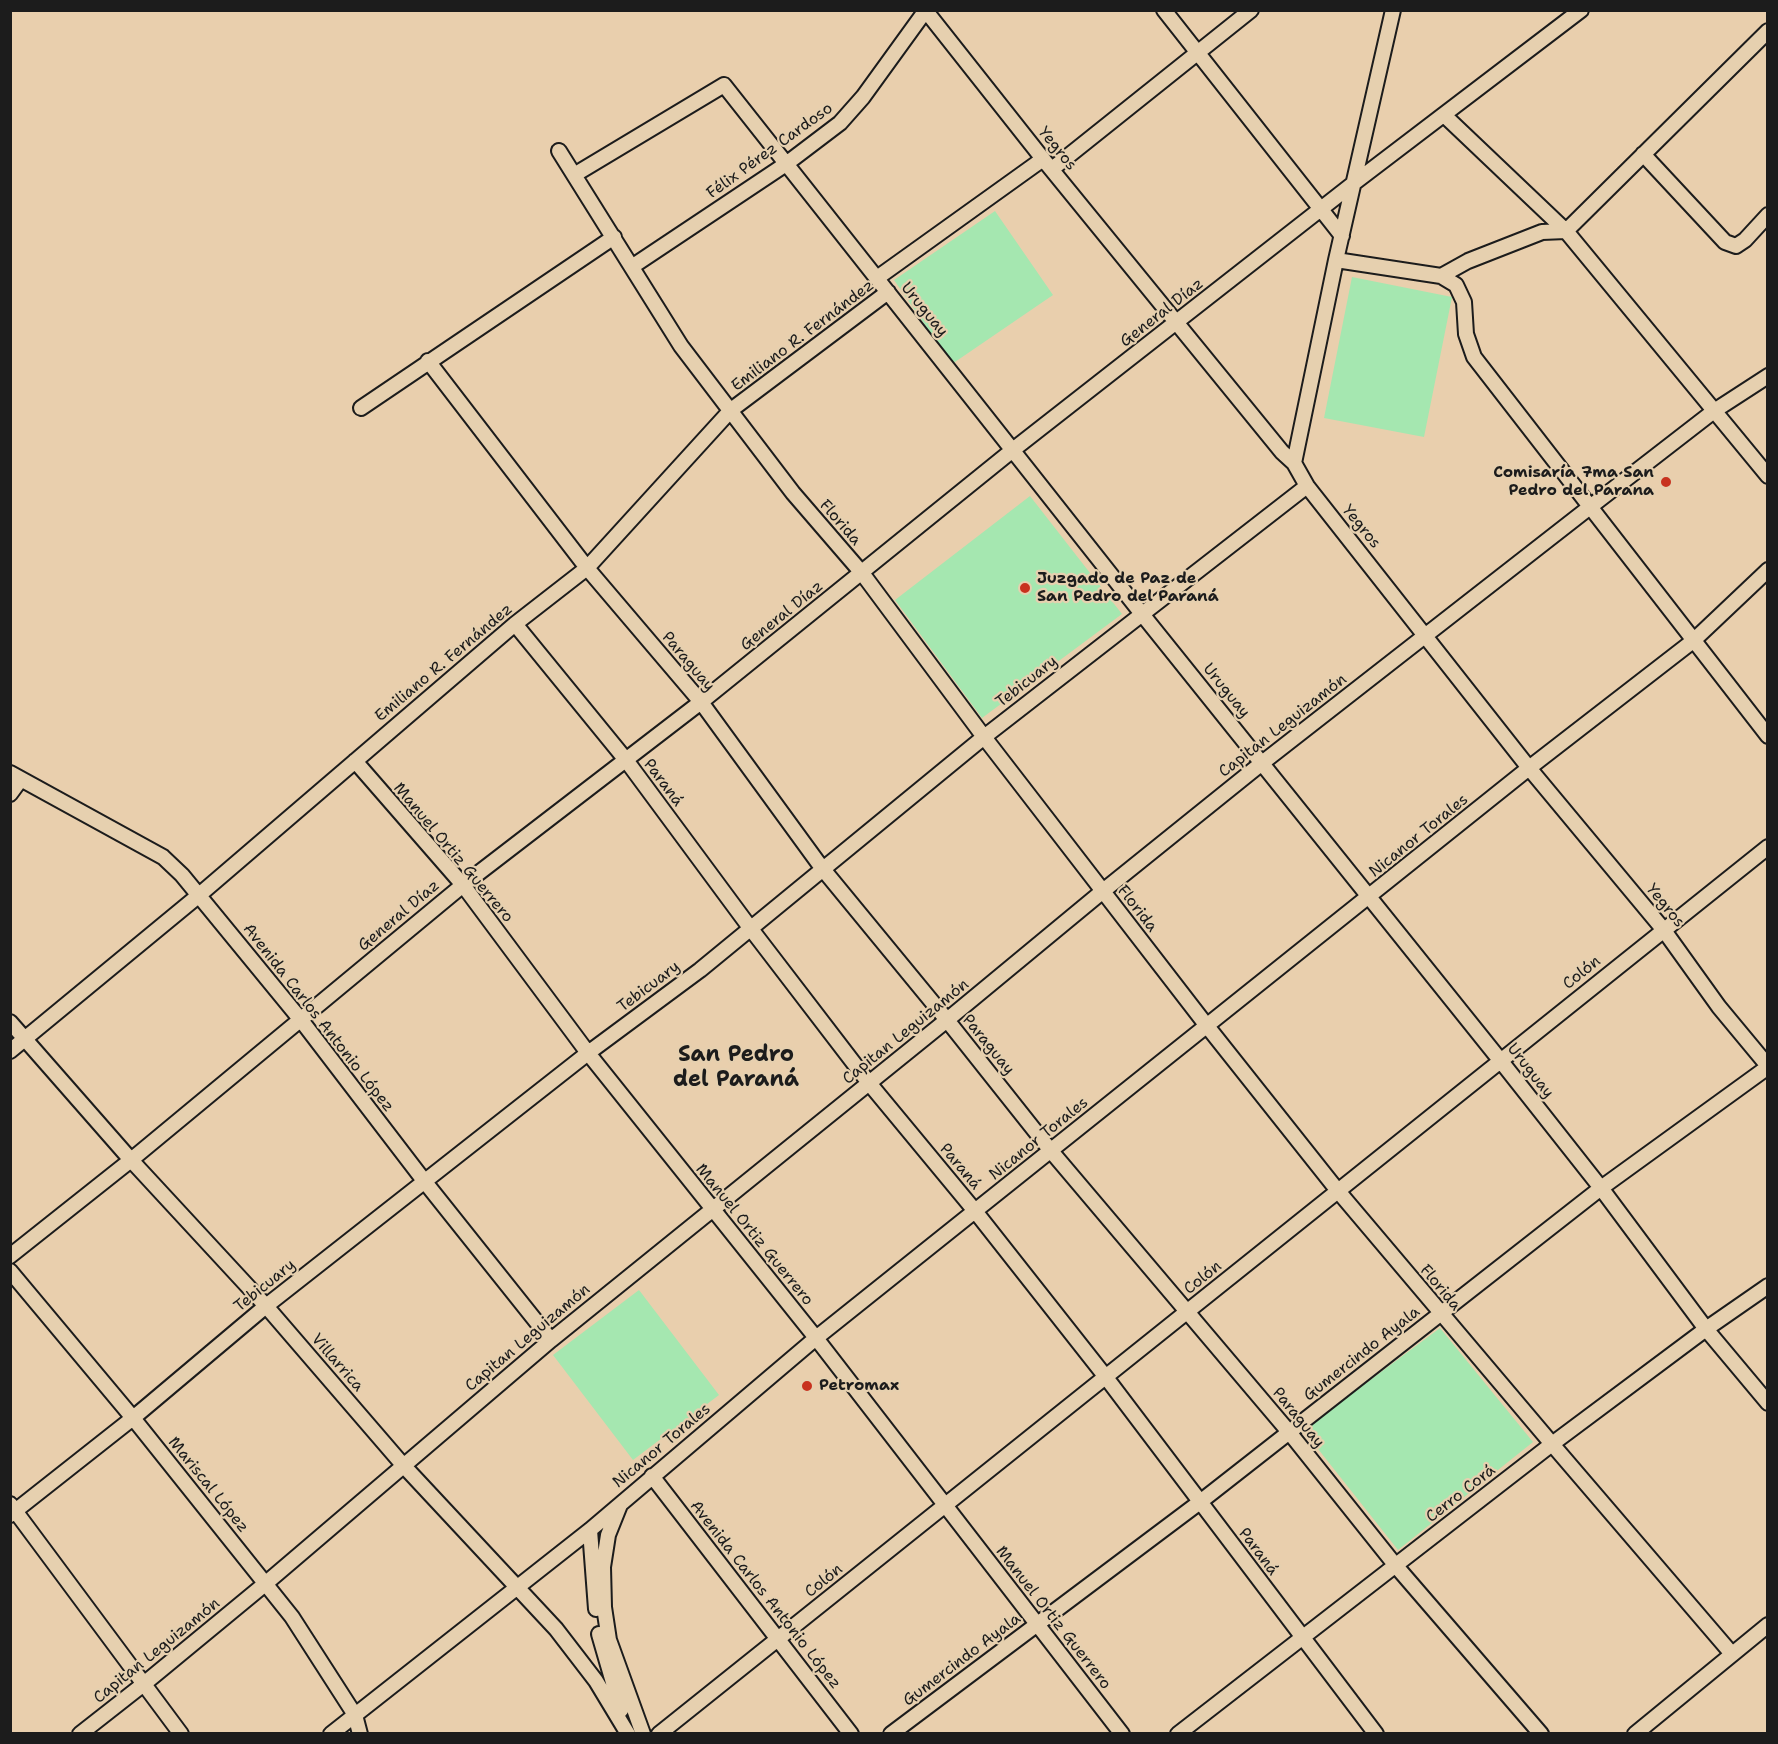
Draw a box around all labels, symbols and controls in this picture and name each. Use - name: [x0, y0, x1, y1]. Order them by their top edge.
- street label: Félix Pérez Cardoso: [703, 99, 837, 203]
- street label: Yegros: [1034, 123, 1080, 175]
- street label: General Díaz: [1116, 274, 1208, 352]
- street label: Emiliano R. Fernández: [728, 276, 878, 396]
- street label: Uruguay: [896, 279, 952, 341]
- place label: Comisaría 7ma San Pedro del Parana: [1493, 463, 1654, 501]
- marker: Comisaría 7ma San Pedro del Parana: [1659, 475, 1673, 489]
- street label: Florida: [815, 496, 865, 550]
- street label: Yegros: [1338, 501, 1384, 553]
- place label: Juzgado de Paz de San Pedro del Paraná: [1037, 569, 1219, 607]
- street label: General Díaz: [737, 577, 827, 655]
- marker: Juzgado de Paz de San Pedro del Paraná: [1018, 581, 1032, 595]
- street label: Emiliano R. Fernández: [371, 600, 517, 726]
- street label: Paraguay: [657, 628, 719, 696]
- street label: Tebicuary: [992, 652, 1062, 712]
- street label: Uruguay: [1198, 660, 1254, 722]
- street label: Capitan Leguizamón: [1215, 670, 1351, 782]
- street label: Paraná: [639, 756, 687, 810]
- street label: Manuel Ortiz Guerrero: [389, 779, 517, 927]
- street label: Nicanor Torales: [1366, 790, 1472, 882]
- street label: General Díaz: [354, 876, 444, 956]
- street label: Yegros: [1642, 880, 1688, 932]
- street label: Florida: [1113, 882, 1161, 936]
- street label: Avenida Carlos Antonio López: [238, 920, 398, 1116]
- street label: Colón: [1559, 952, 1605, 994]
- street label: Tebicuary: [614, 957, 684, 1017]
- street label: Capitan Leguizamón: [839, 975, 973, 1089]
- street label: Paraguay: [958, 1011, 1018, 1079]
- street label: Uruguay: [1503, 1040, 1557, 1102]
- district label: San Pedro del Paraná: [673, 1042, 799, 1094]
- street label: Nicanor Torales: [986, 1093, 1092, 1185]
- street label: Paraná: [935, 1140, 985, 1194]
- street label: Manuel Ortiz Guerrero: [691, 1160, 817, 1310]
- street label: Tebicuary: [231, 1256, 299, 1316]
- street label: Colón: [1180, 1257, 1226, 1299]
- street label: Florida: [1415, 1261, 1465, 1315]
- street label: Capitan Leguizamón: [462, 1280, 594, 1396]
- street label: Gumercindo Ayala: [1300, 1303, 1424, 1405]
- street label: Villarrica: [307, 1330, 367, 1396]
- place label: Petromax: [819, 1376, 899, 1396]
- marker: Petromax: [800, 1379, 814, 1393]
- street label: Paraguay: [1268, 1384, 1328, 1452]
- street label: Nicanor Torales: [609, 1400, 715, 1492]
- street label: Mariscal López: [164, 1433, 252, 1537]
- street label: Cerro Corá: [1423, 1461, 1499, 1527]
- street label: Avenida Carlos Antonio López: [685, 1497, 845, 1693]
- street label: Paraná: [1234, 1525, 1282, 1579]
- street label: Manuel Ortiz Guerrero: [991, 1543, 1115, 1693]
- street label: Colón: [801, 1560, 847, 1602]
- street label: Capitan Leguizamón: [90, 1594, 224, 1708]
- street label: Gumercindo Ayala: [899, 1609, 1025, 1711]

